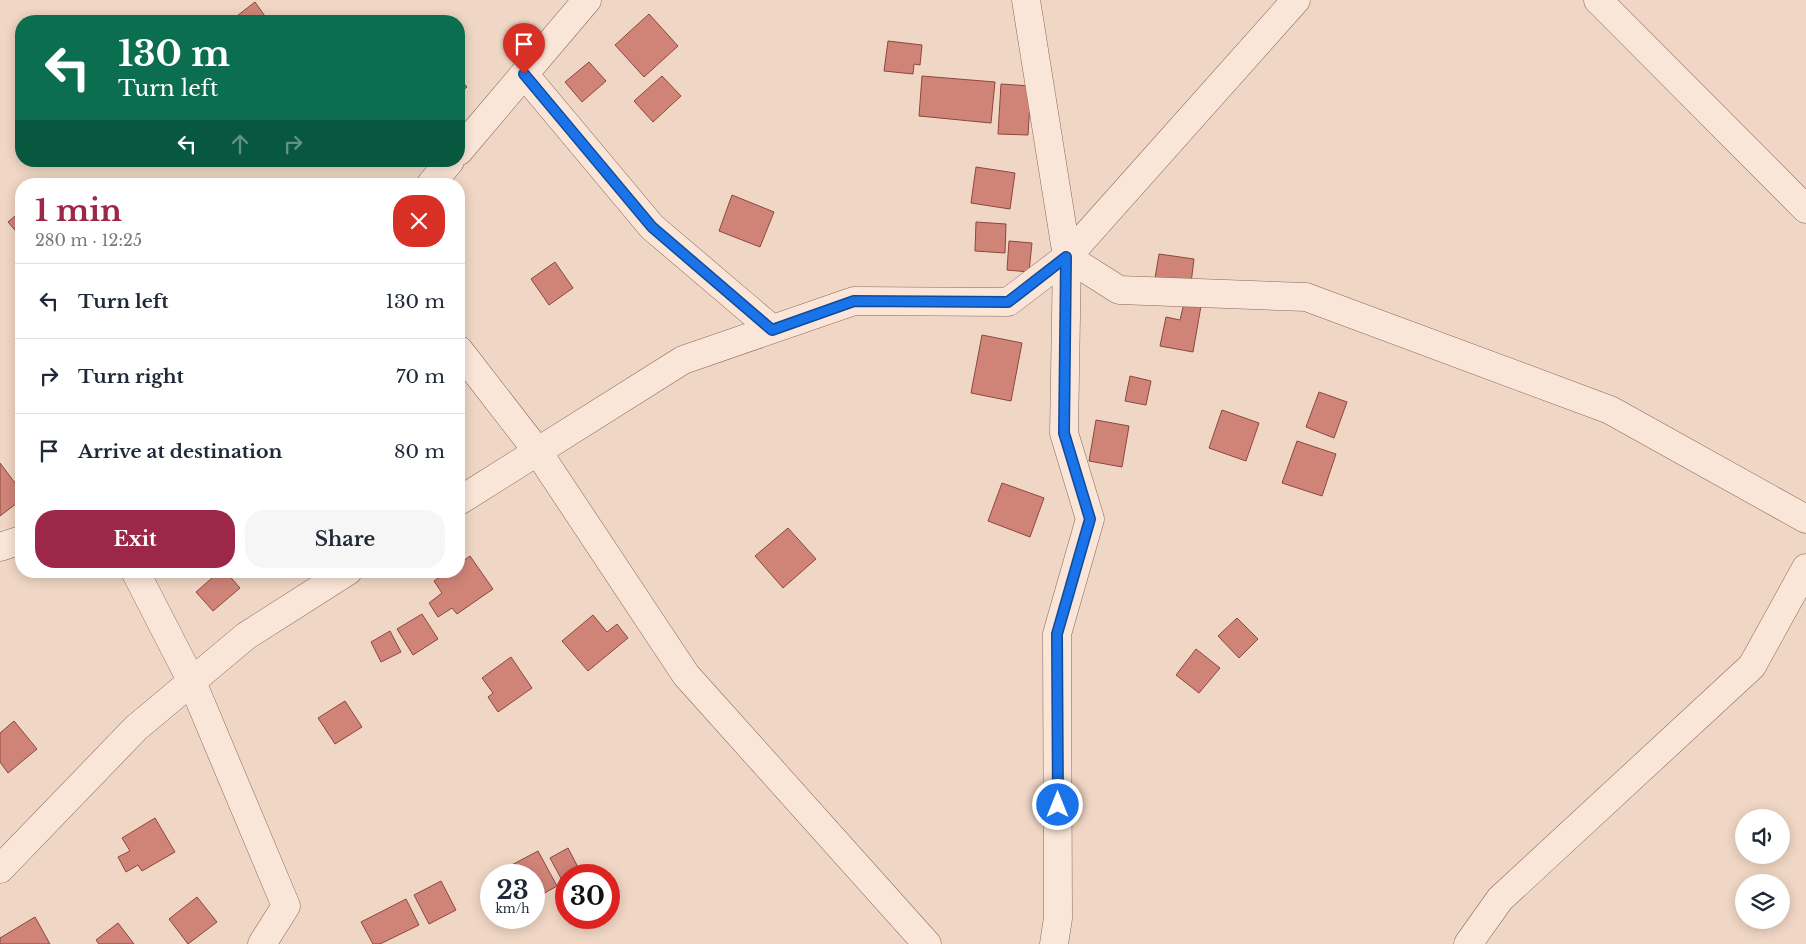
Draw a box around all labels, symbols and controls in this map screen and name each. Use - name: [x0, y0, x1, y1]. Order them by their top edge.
- pin: [503, 23, 545, 74]
- icon: arrive: [510, 30, 538, 58]
- text: 130 m: [118, 32, 230, 75]
- icon: left: [35, 35, 100, 100]
- text: Turn left: [118, 75, 218, 102]
- icon: left: [173, 130, 201, 158]
- icon: ahead: [226, 130, 254, 158]
- icon: right: [279, 130, 307, 158]
- text: 1 min: [35, 192, 122, 229]
- button: close: [393, 195, 445, 247]
- text: 280 m · 12:25: [35, 230, 142, 250]
- icon: left: [35, 287, 63, 315]
- text: Turn left: [78, 290, 169, 313]
- text: 130 m: [385, 290, 445, 313]
- icon: right: [35, 362, 63, 390]
- text: Turn right: [78, 365, 184, 388]
- text: 70 m: [396, 365, 445, 388]
- icon: arrive: [35, 437, 63, 465]
- text: Arrive at destination: [78, 440, 282, 463]
- text: 80 m: [394, 440, 445, 463]
- button: Exit: [35, 510, 235, 568]
- button: Share: [245, 510, 445, 568]
- position arrow: [1031, 778, 1083, 830]
- map controls: [1735, 809, 1790, 929]
- button: sound: [1735, 809, 1790, 864]
- speed limit sign: 30: [555, 864, 620, 929]
- button: layers: [1735, 874, 1790, 929]
- text: 23: [496, 875, 529, 906]
- text: km/h: [495, 901, 530, 916]

